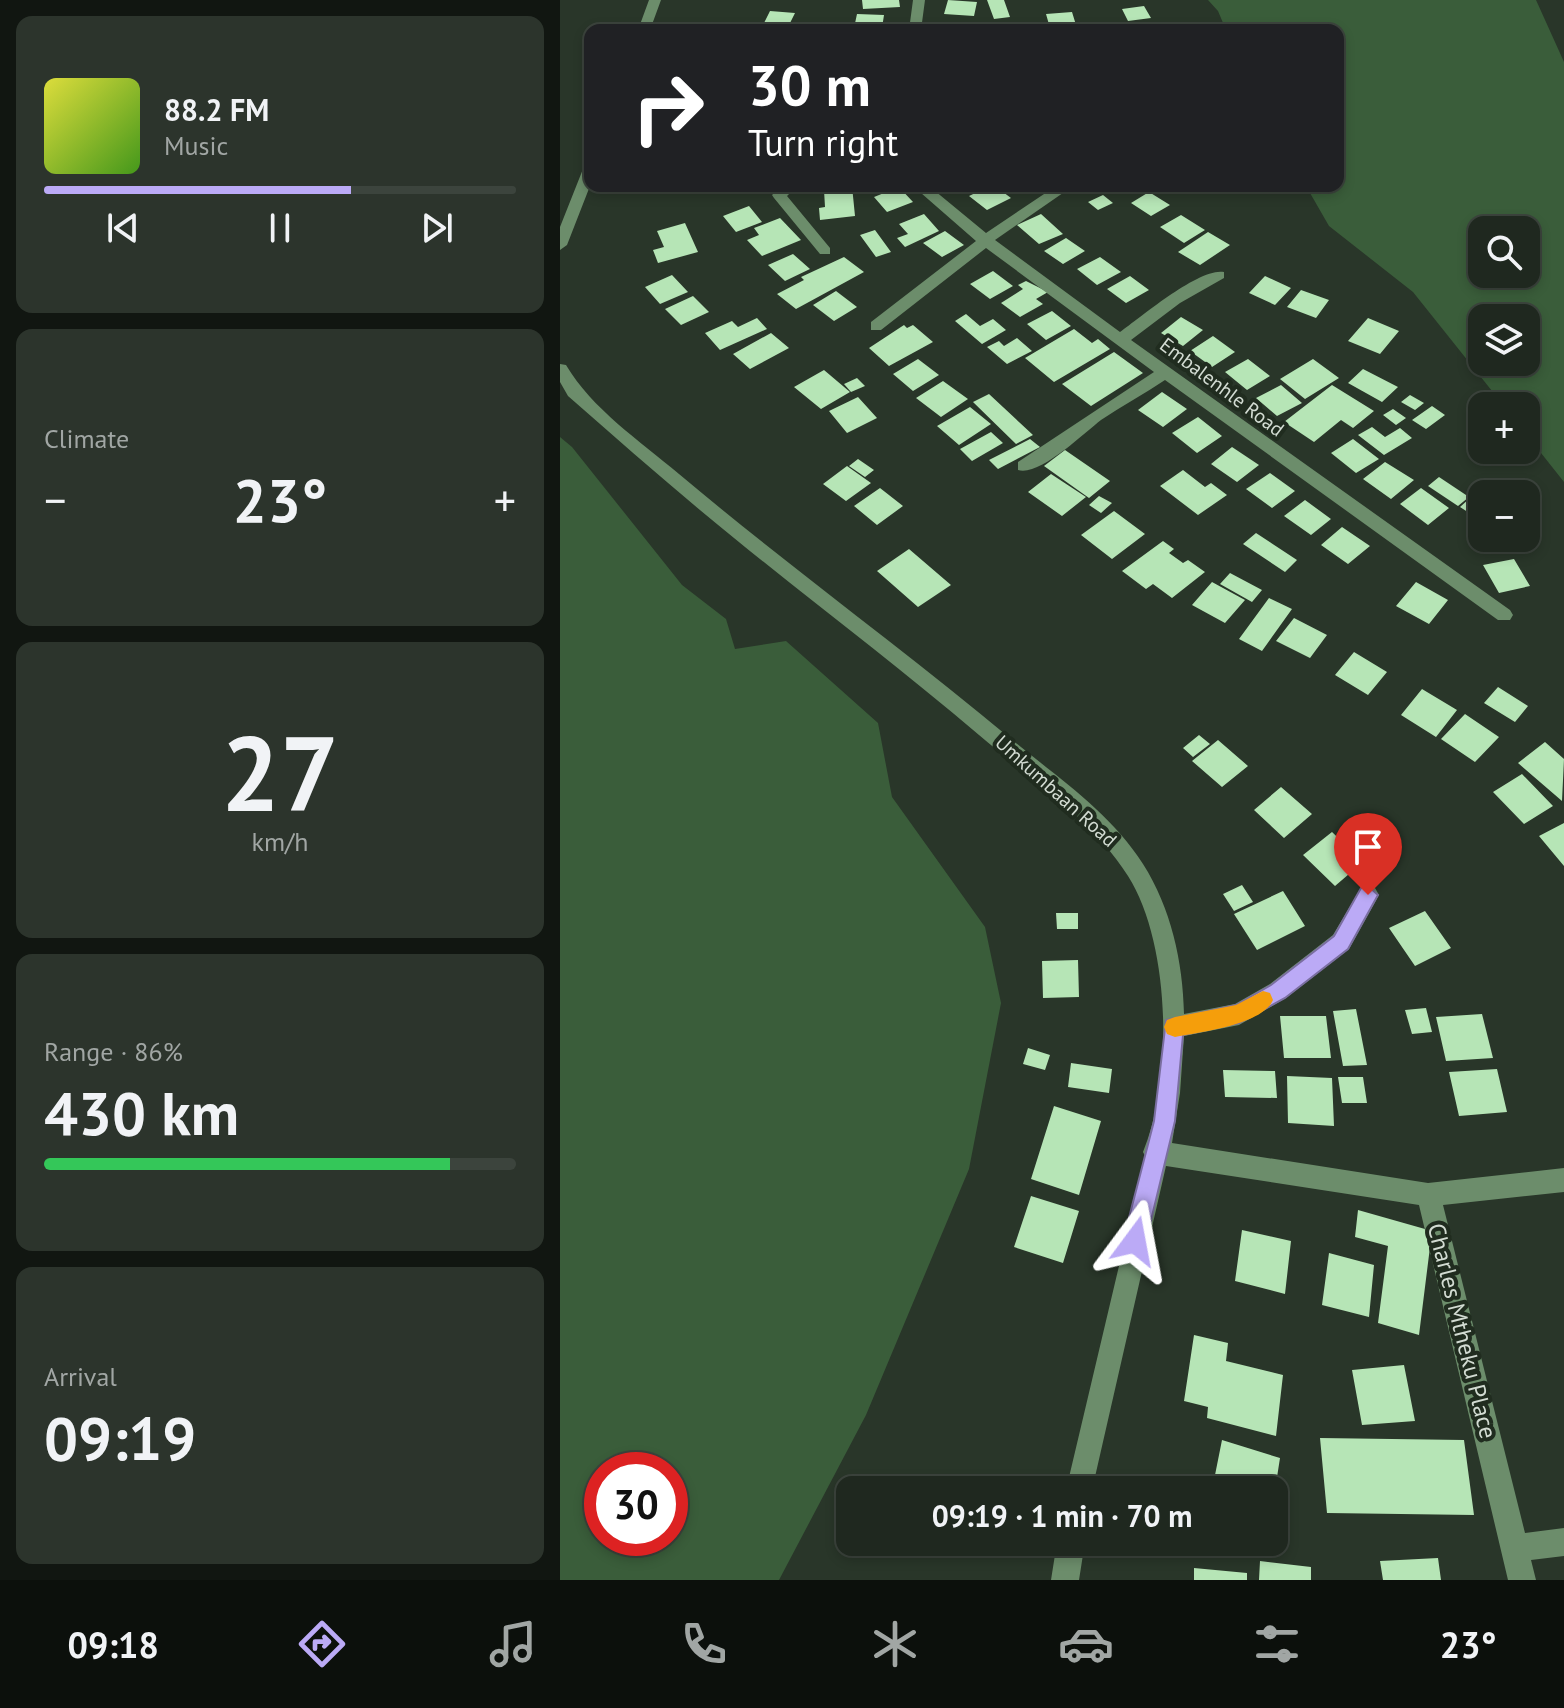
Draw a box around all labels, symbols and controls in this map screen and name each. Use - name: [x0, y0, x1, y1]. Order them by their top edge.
- text: 30 m: [748, 49, 871, 121]
- icon: right: [616, 56, 720, 160]
- text: 88.2 FM: [164, 90, 269, 129]
- text: Turn right: [748, 119, 898, 166]
- text: Music: [164, 129, 228, 162]
- icon: previous: [101, 206, 145, 250]
- icon: pause: [258, 206, 302, 250]
- icon: next: [415, 206, 459, 250]
- map controls: [1468, 216, 1540, 552]
- button: search: [1468, 216, 1540, 288]
- button: layers: [1468, 304, 1540, 376]
- street label: Embalenhle Road: [1155, 332, 1289, 442]
- button: +: [1468, 392, 1540, 464]
- text: Climate: [44, 422, 129, 455]
- text: 23°: [233, 461, 327, 539]
- text: −: [44, 471, 66, 528]
- text: +: [494, 471, 516, 528]
- button: −: [1468, 480, 1540, 552]
- text: 27: [221, 705, 339, 840]
- street label: Umkumbaan Road: [990, 729, 1122, 853]
- pin: [1334, 813, 1402, 895]
- text: km/h: [252, 825, 309, 858]
- icon: arrive: [1346, 825, 1390, 869]
- text: Range · 86%: [44, 1035, 183, 1068]
- text: 430 km: [44, 1074, 239, 1152]
- position arrow: [1093, 1199, 1177, 1283]
- street label: Charles Mtheku Place: [1421, 1220, 1504, 1442]
- text: Arrival: [44, 1360, 117, 1393]
- text: 09:19: [44, 1399, 196, 1477]
- speed limit sign: 30: [584, 1452, 688, 1556]
- text: 09:19 · 1 min · 70 m: [932, 1496, 1192, 1535]
- icon: directions: [294, 1616, 350, 1672]
- icon: music: [485, 1616, 541, 1672]
- icon: phone: [676, 1616, 732, 1672]
- icon: climate: [867, 1616, 923, 1672]
- icon: car: [1058, 1616, 1114, 1672]
- icon: filters: [1249, 1616, 1305, 1672]
- text: 09:18: [68, 1621, 159, 1668]
- text: 23°: [1440, 1621, 1496, 1668]

